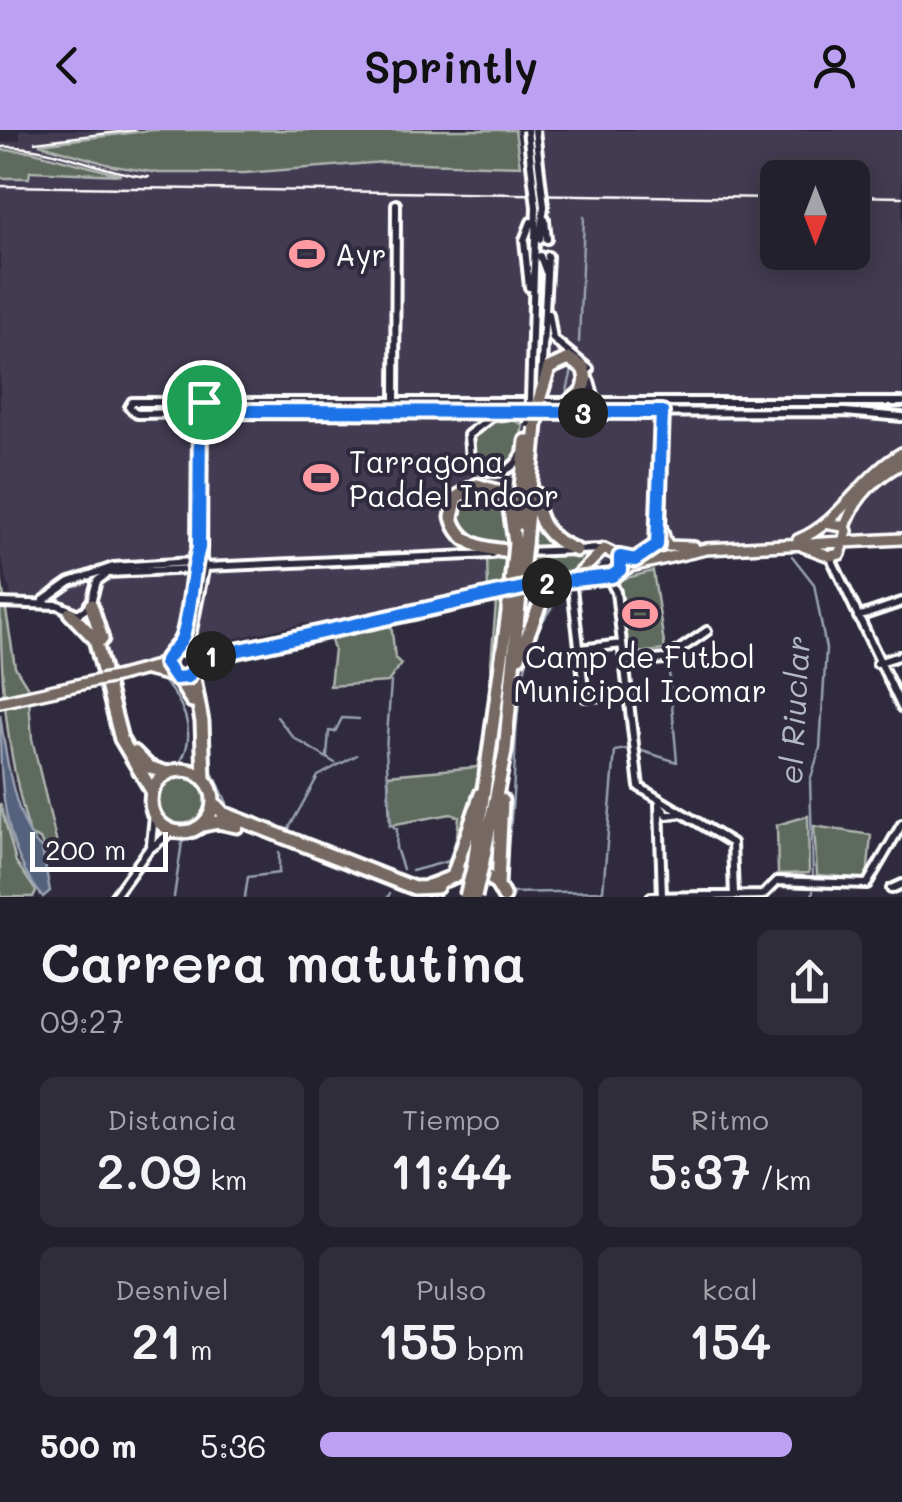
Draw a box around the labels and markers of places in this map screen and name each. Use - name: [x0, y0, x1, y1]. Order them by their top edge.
- place label: Ayr: [335, 234, 386, 274]
- sports icon: Ayr: [288, 235, 326, 273]
- pin: [162, 360, 247, 445]
- pin: 3: [558, 388, 608, 438]
- place label: Tarragona Paddel Indoor: [349, 441, 559, 515]
- sports icon: Tarragona Paddel Indoor: [302, 459, 340, 497]
- pin: 2: [522, 558, 572, 608]
- sports icon: Camp de Futbol Municipal Icomar: [621, 595, 659, 633]
- pin: 1: [186, 631, 236, 681]
- place label: Camp de Futbol Municipal Icomar: [513, 636, 767, 710]

